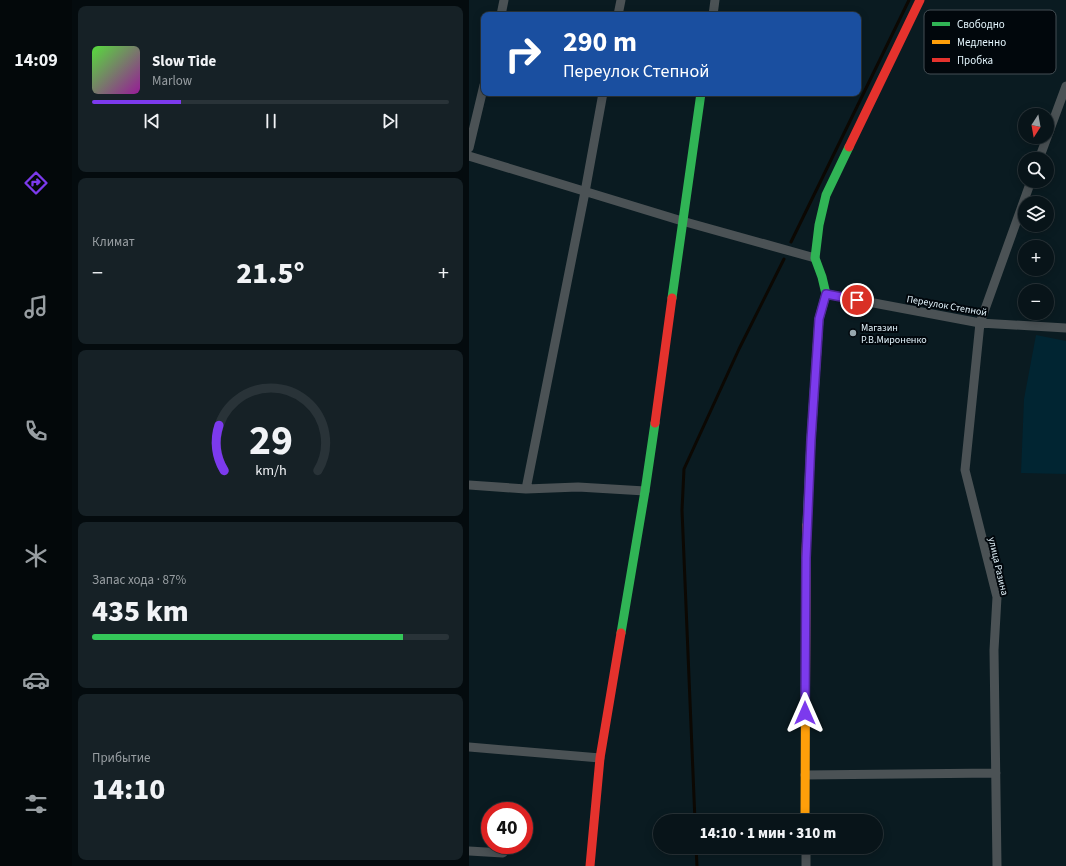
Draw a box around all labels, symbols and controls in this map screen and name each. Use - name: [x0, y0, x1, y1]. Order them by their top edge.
- legend: [924, 10, 1056, 74]
- text: Свободно: [957, 17, 1005, 32]
- text: 290 m: [563, 22, 637, 62]
- icon: right: [497, 28, 549, 80]
- text: Медленно: [957, 35, 1006, 50]
- text: 14:09: [14, 48, 58, 73]
- text: Slow Tide: [152, 51, 216, 72]
- text: Пробка: [957, 53, 993, 68]
- text: Переулок Степной: [563, 59, 709, 84]
- text: Marlow: [152, 72, 192, 90]
- north arrow: [1018, 108, 1054, 144]
- map controls: [1018, 108, 1054, 320]
- icon: previous: [141, 110, 163, 132]
- icon: pause: [260, 110, 282, 132]
- icon: next: [379, 110, 401, 132]
- button: search: [1018, 152, 1054, 188]
- icon: directions: [22, 169, 50, 197]
- button: layers: [1018, 196, 1054, 232]
- text: Климат: [92, 233, 135, 251]
- button: +: [1018, 240, 1054, 276]
- text: 21.5°: [236, 252, 305, 295]
- text: −: [92, 257, 103, 289]
- text: +: [438, 257, 449, 289]
- pin: [840, 283, 874, 317]
- button: −: [1018, 284, 1054, 320]
- icon: arrive: [846, 289, 868, 311]
- street label: Переулок Степной: [906, 292, 988, 320]
- icon: music: [22, 293, 50, 321]
- place label: Магазин Р.В.Мироненко: [861, 321, 927, 347]
- marker: Магазин Р.В.Мироненко: [848, 328, 858, 338]
- text: 29: [249, 411, 292, 471]
- icon: phone: [22, 417, 50, 445]
- text: km/h: [255, 460, 286, 481]
- street label: улица Разина: [985, 536, 1012, 597]
- icon: climate: [22, 542, 50, 570]
- text: Запас хода · 87%: [92, 571, 186, 589]
- text: 435 km: [92, 590, 189, 633]
- icon: car: [22, 666, 50, 694]
- position arrow: [784, 692, 826, 734]
- text: Прибытие: [92, 749, 151, 767]
- text: 14:10: [92, 768, 165, 811]
- icon: filters: [22, 790, 50, 818]
- speed limit sign: 40: [481, 802, 533, 854]
- text: 14:10 · 1 мин · 310 m: [700, 823, 836, 844]

